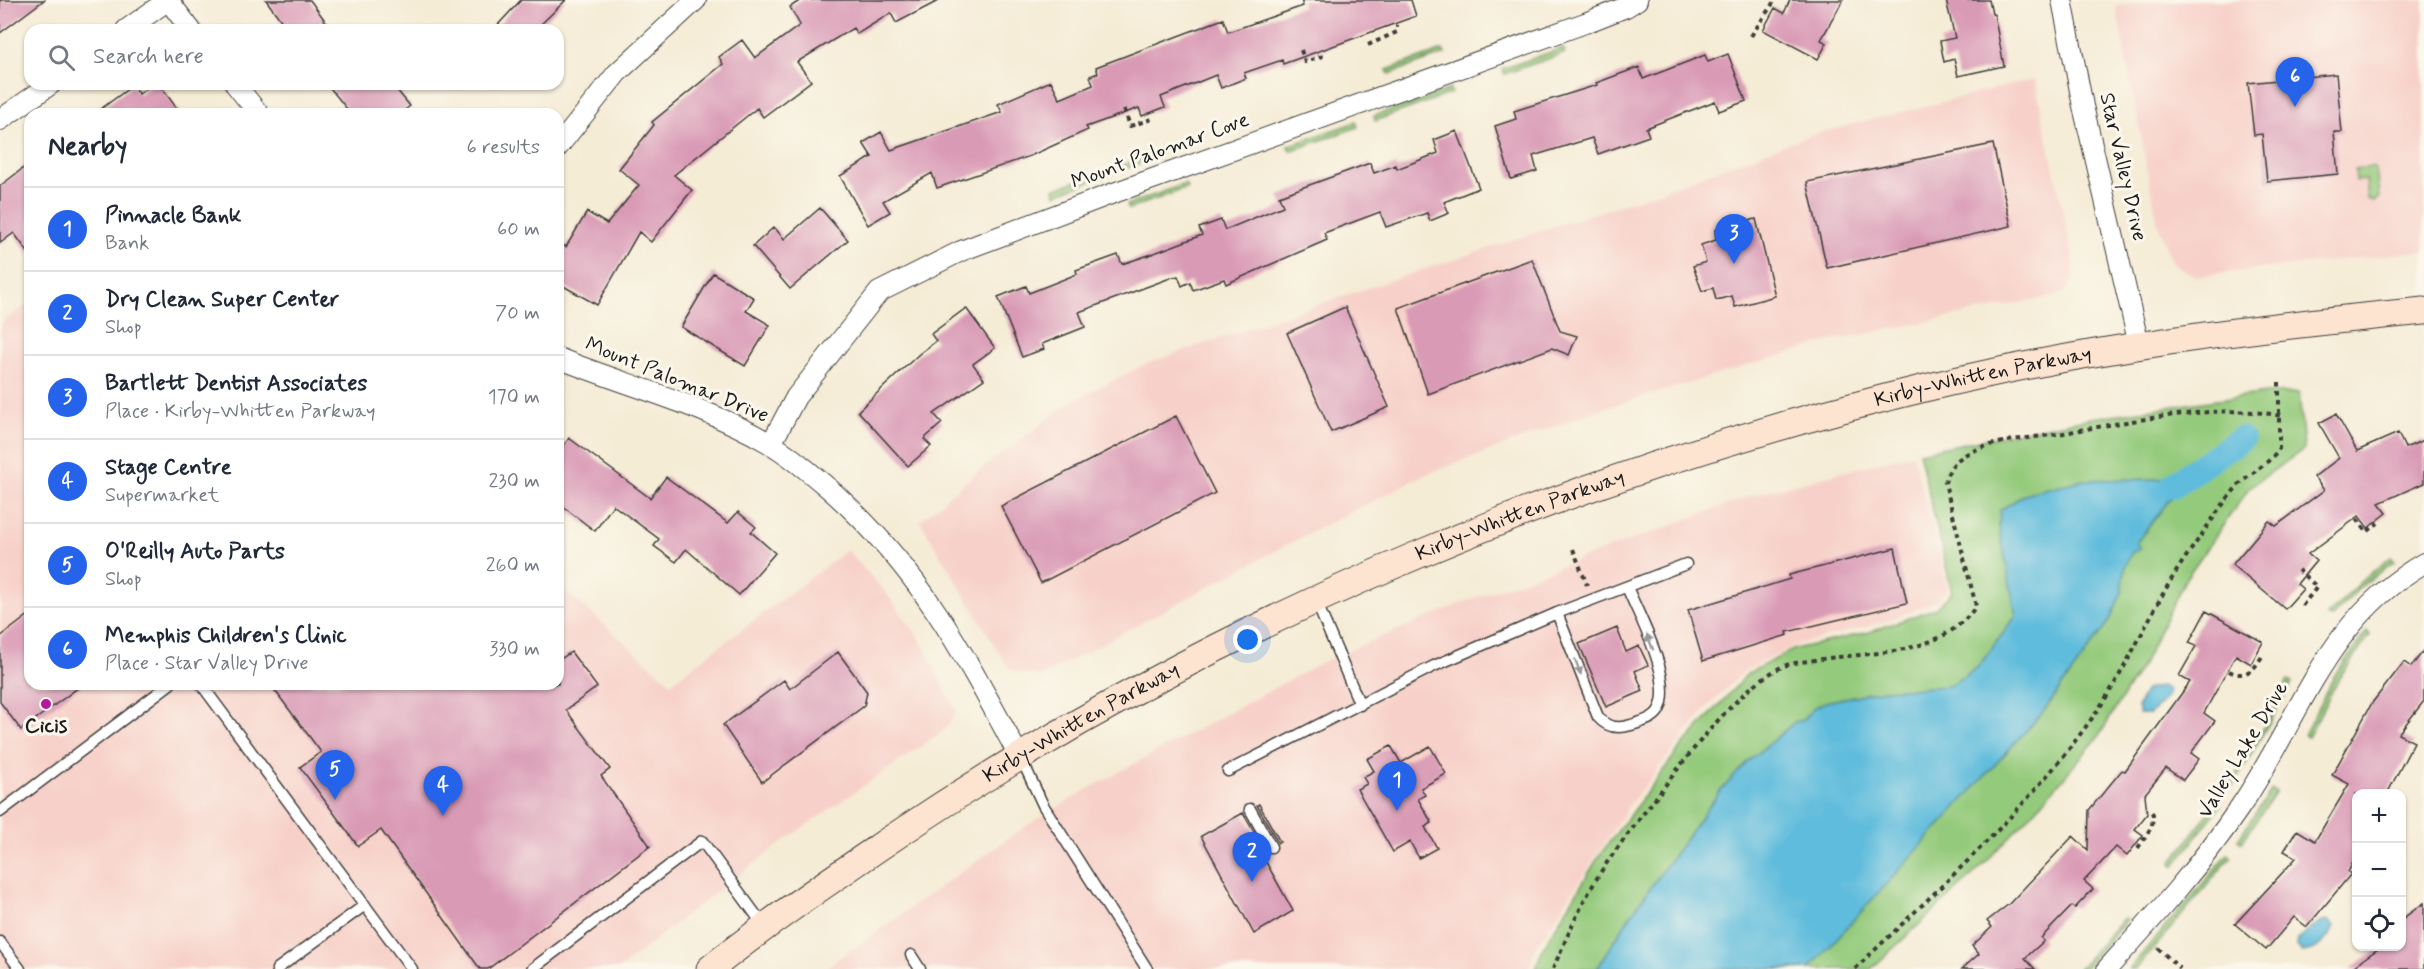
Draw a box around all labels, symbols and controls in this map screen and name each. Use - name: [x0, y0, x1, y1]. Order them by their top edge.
- search box: [24, 24, 564, 90]
- icon: search: [45, 41, 78, 74]
- text: Search here: [93, 43, 204, 71]
- pin: 6: [2276, 57, 2314, 107]
- street label: Star Valley Drive: [2092, 90, 2154, 244]
- street label: Mount Palomar Cove: [1067, 106, 1253, 196]
- text: Nearby: [48, 130, 127, 164]
- text: 6 results: [467, 134, 540, 161]
- text: Pinnacle Bank: [105, 202, 241, 230]
- pin: 3: [1714, 214, 1754, 264]
- text: 1: [63, 216, 72, 243]
- text: 60 m: [497, 216, 540, 243]
- text: Bank: [105, 230, 149, 257]
- text: Dry Clean Super Center: [105, 286, 339, 314]
- text: 2: [63, 300, 72, 327]
- text: 70 m: [495, 300, 540, 327]
- text: Shop: [105, 314, 142, 341]
- street label: Mount Palomar Drive: [581, 330, 773, 430]
- street label: Kirby-Whitten Parkway: [1871, 340, 2094, 414]
- text: Bartlett Dentist Associates: [105, 370, 367, 398]
- text: 3: [63, 384, 72, 411]
- text: 170 m: [488, 384, 540, 411]
- text: Place · Kirby-Whitten Parkway: [105, 398, 375, 425]
- text: Stage Centre: [105, 454, 232, 482]
- street label: Kirby-Whitten Parkway: [1411, 463, 1628, 568]
- text: 4: [62, 468, 73, 495]
- text: 230 m: [488, 468, 540, 495]
- text: Supermarket: [105, 482, 219, 509]
- text: O'Reilly Auto Parts: [105, 538, 285, 566]
- text: 5: [62, 552, 74, 579]
- text: 260 m: [486, 552, 540, 579]
- text: Shop: [105, 566, 142, 593]
- text: Memphis Children's Clinic: [105, 622, 347, 650]
- your location: [1233, 625, 1262, 654]
- one-way arrow: [1644, 633, 1654, 651]
- text: 6: [62, 636, 73, 663]
- text: 330 m: [489, 636, 540, 663]
- text: Place · Star Valley Drive: [105, 650, 309, 677]
- street label: Kirby-Whitten Parkway: [978, 656, 1184, 790]
- one-way arrow: [1574, 658, 1584, 676]
- street label: Valley Lake Drive: [2191, 676, 2295, 824]
- marker: Cicis: [39, 697, 53, 711]
- place label: Cicis: [25, 712, 68, 740]
- pin: 5: [316, 750, 354, 800]
- pin: 1: [1378, 762, 1416, 811]
- pin: 4: [424, 766, 462, 816]
- map controls: [2352, 789, 2406, 951]
- button: +: [2352, 789, 2406, 843]
- pin: 2: [1232, 832, 1272, 882]
- button: −: [2352, 843, 2406, 897]
- button: locate: [2352, 897, 2406, 951]

